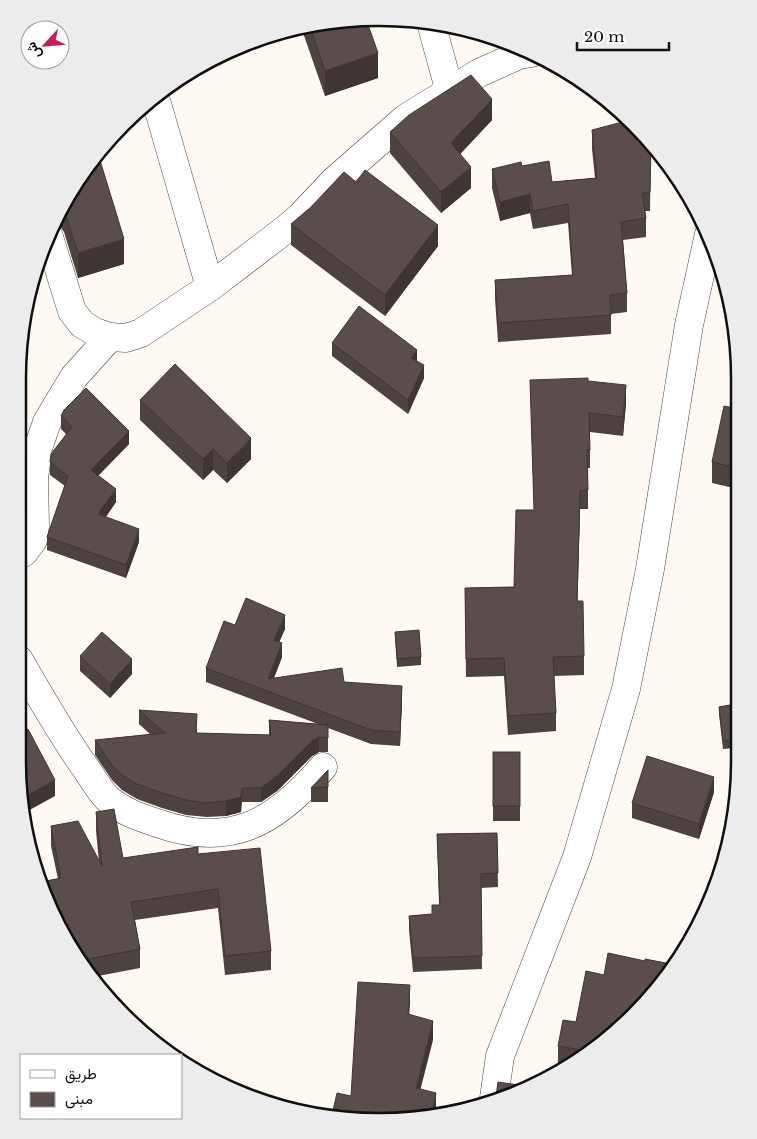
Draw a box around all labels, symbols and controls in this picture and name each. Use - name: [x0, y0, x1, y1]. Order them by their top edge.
- north arrow: [20, 20, 70, 70]
- scale bar: [577, 20, 670, 52]
- text: 20 m: [584, 27, 624, 46]
- text: ش: [21, 39, 45, 62]
- legend: [20, 1054, 182, 1119]
- text: طريق: [65, 1064, 97, 1084]
- text: مبنى: [65, 1089, 93, 1109]

